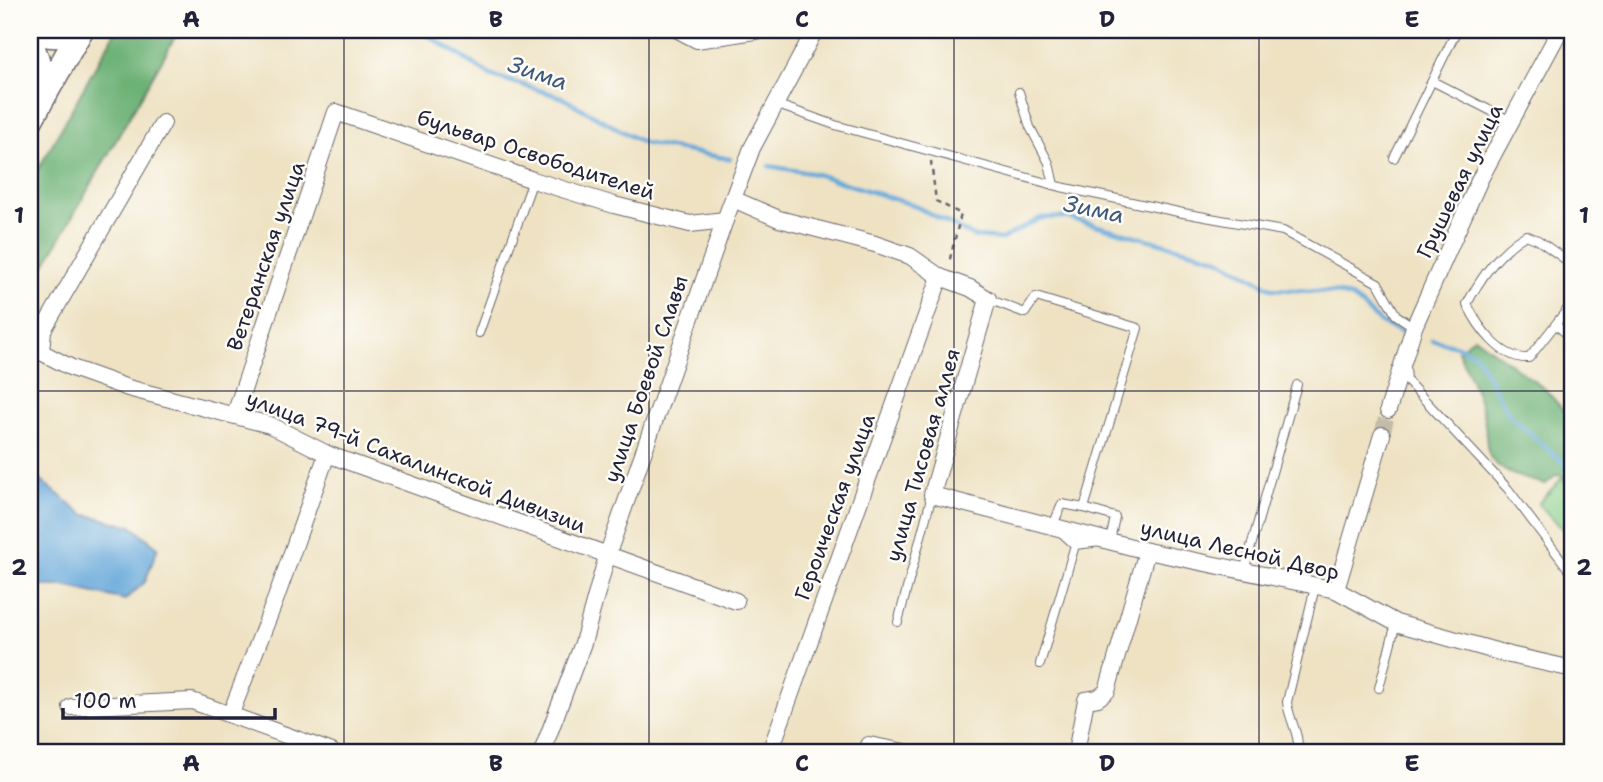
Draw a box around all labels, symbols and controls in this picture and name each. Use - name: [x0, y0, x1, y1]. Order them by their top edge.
- text: A: [182, 4, 200, 34]
- text: B: [489, 4, 503, 34]
- text: C: [795, 4, 809, 34]
- text: D: [1099, 4, 1115, 34]
- text: E: [1404, 4, 1420, 34]
- water label: Зима: [504, 49, 572, 97]
- street label: Грушевая улица: [1410, 99, 1510, 263]
- street label: бульвар Освободителей: [413, 103, 659, 207]
- street label: Ветеранская улица: [220, 158, 312, 354]
- water label: Зима: [1061, 188, 1127, 230]
- text: 1: [14, 200, 24, 230]
- text: 1: [1579, 200, 1589, 230]
- street label: улица Боевой Славы: [597, 272, 695, 486]
- street label: улица Тисовая аллея: [879, 345, 967, 565]
- street label: улица 79-й Сахалинской Дивизии: [242, 384, 590, 540]
- street label: Героическая улица: [788, 410, 882, 604]
- street label: улица Лесной Двор: [1138, 513, 1342, 587]
- text: 2: [11, 552, 27, 582]
- text: 2: [1576, 552, 1592, 582]
- scale bar: [63, 677, 275, 721]
- text: 100 m: [74, 687, 137, 715]
- text: A: [182, 748, 200, 778]
- text: B: [489, 748, 503, 778]
- text: C: [795, 748, 809, 778]
- text: D: [1099, 748, 1115, 778]
- text: E: [1404, 748, 1420, 778]

